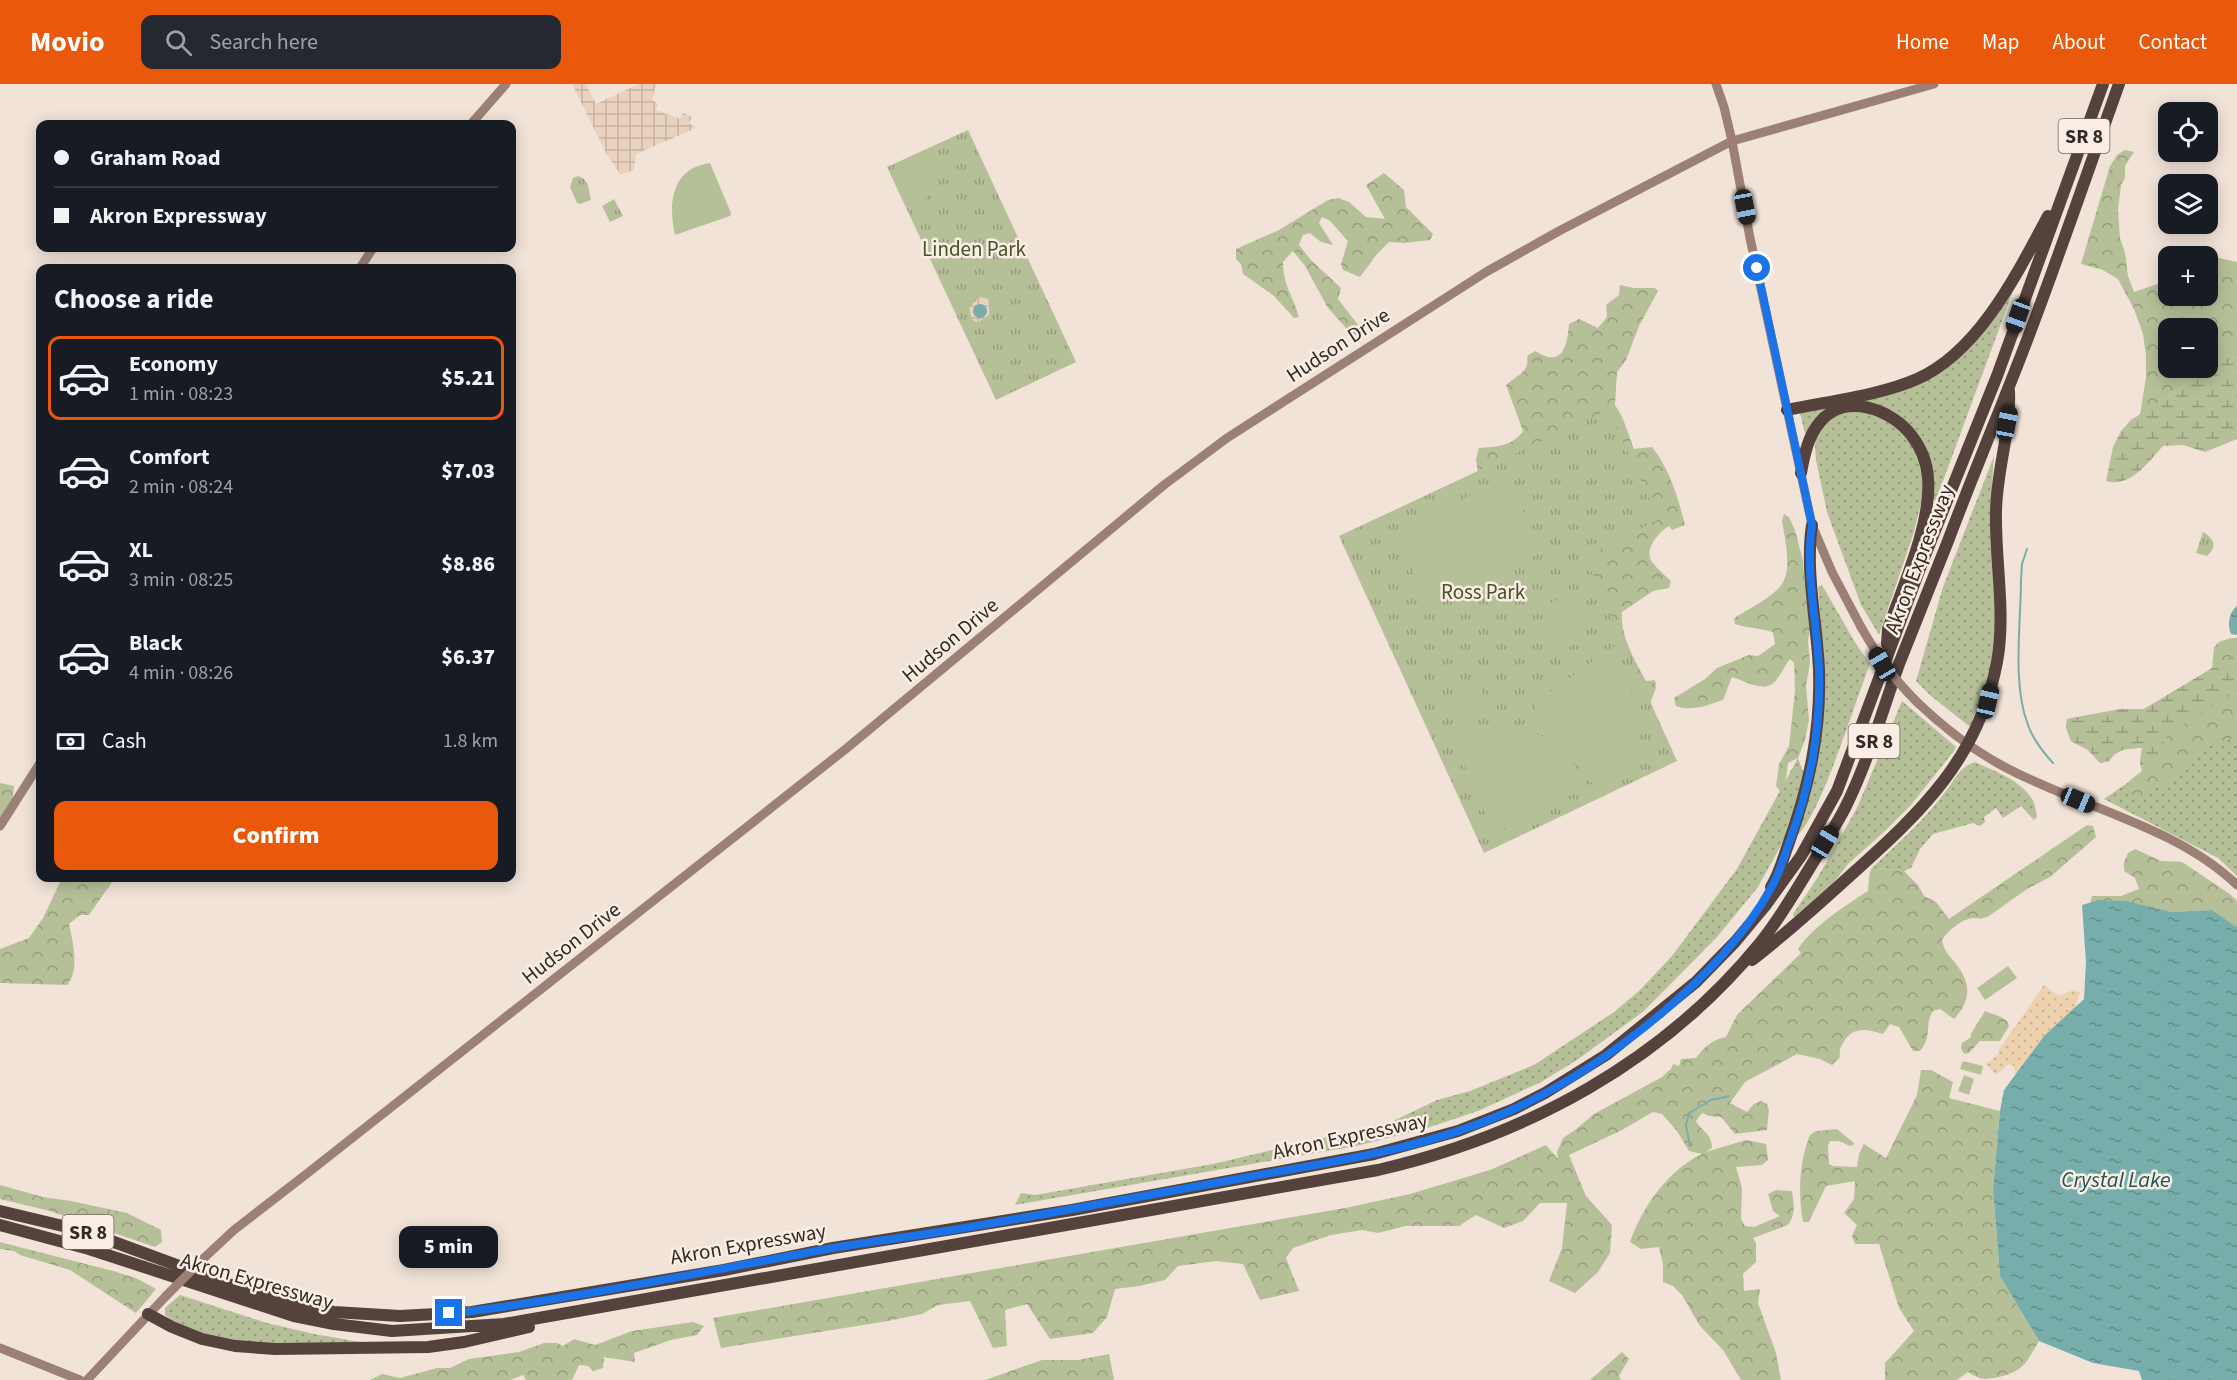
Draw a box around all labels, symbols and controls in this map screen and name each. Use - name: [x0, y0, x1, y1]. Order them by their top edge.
- search box: [141, 15, 561, 69]
- text: Movio: [30, 22, 105, 62]
- icon: search: [162, 26, 195, 59]
- text: Search here: [210, 26, 318, 58]
- text: Home: [1896, 27, 1949, 57]
- text: Map: [1982, 27, 2020, 57]
- text: About: [2053, 27, 2105, 57]
- text: Contact: [2138, 27, 2207, 57]
- map controls: [2158, 102, 2218, 378]
- button: locate: [2158, 102, 2218, 162]
- road number: SR 8: [2058, 119, 2110, 153]
- text: Graham Road: [90, 142, 221, 174]
- button: layers: [2158, 174, 2218, 234]
- car: [1733, 188, 1757, 226]
- text: Akron Expressway: [90, 200, 267, 232]
- park label: Linden Park: [922, 234, 1027, 264]
- button: +: [2158, 246, 2218, 306]
- route start: [1743, 254, 1770, 281]
- text: Choose a ride: [54, 280, 214, 319]
- car: [2003, 296, 2033, 336]
- street label: Hudson Drive: [1280, 300, 1396, 390]
- button: −: [2158, 318, 2218, 378]
- text: Economy: [129, 348, 218, 380]
- icon: car: [57, 351, 111, 405]
- text: $5.21: [441, 362, 495, 394]
- text: 1 min · 08:23: [129, 380, 233, 408]
- car: [1995, 404, 2019, 442]
- text: Comfort: [129, 441, 210, 473]
- icon: car: [57, 444, 111, 498]
- text: $7.03: [441, 455, 495, 487]
- text: 2 min · 08:24: [129, 473, 233, 501]
- street label: Akron Expressway: [1877, 480, 1961, 638]
- text: XL: [129, 534, 153, 566]
- icon: car: [57, 537, 111, 591]
- text: $8.86: [441, 548, 495, 580]
- text: 3 min · 08:25: [129, 566, 233, 594]
- park label: Ross Park: [1441, 577, 1526, 607]
- street label: Hudson Drive: [895, 591, 1005, 689]
- text: Black: [129, 627, 183, 659]
- icon: car: [57, 630, 111, 684]
- text: $6.37: [441, 641, 495, 673]
- car: [1865, 644, 1899, 684]
- text: 4 min · 08:26: [129, 659, 233, 687]
- car: [1975, 681, 2001, 721]
- road number: SR 8: [1848, 724, 1900, 758]
- icon: cash: [54, 725, 87, 758]
- text: Cash: [102, 725, 147, 757]
- text: 1.8 km: [443, 727, 498, 755]
- car: [2058, 785, 2098, 815]
- button: Confirm: [54, 801, 498, 870]
- car: [1808, 822, 1842, 862]
- street label: Hudson Drive: [515, 895, 627, 991]
- street label: Akron Expressway: [1270, 1105, 1430, 1167]
- water label: Crystal Lake: [2061, 1164, 2171, 1196]
- road number: SR 8: [62, 1215, 113, 1249]
- street label: Akron Expressway: [668, 1215, 828, 1272]
- callout: 5 min: [400, 1226, 498, 1268]
- text: 5 min: [424, 1233, 473, 1261]
- street label: Akron Expressway: [177, 1245, 337, 1317]
- route end: [435, 1299, 462, 1326]

